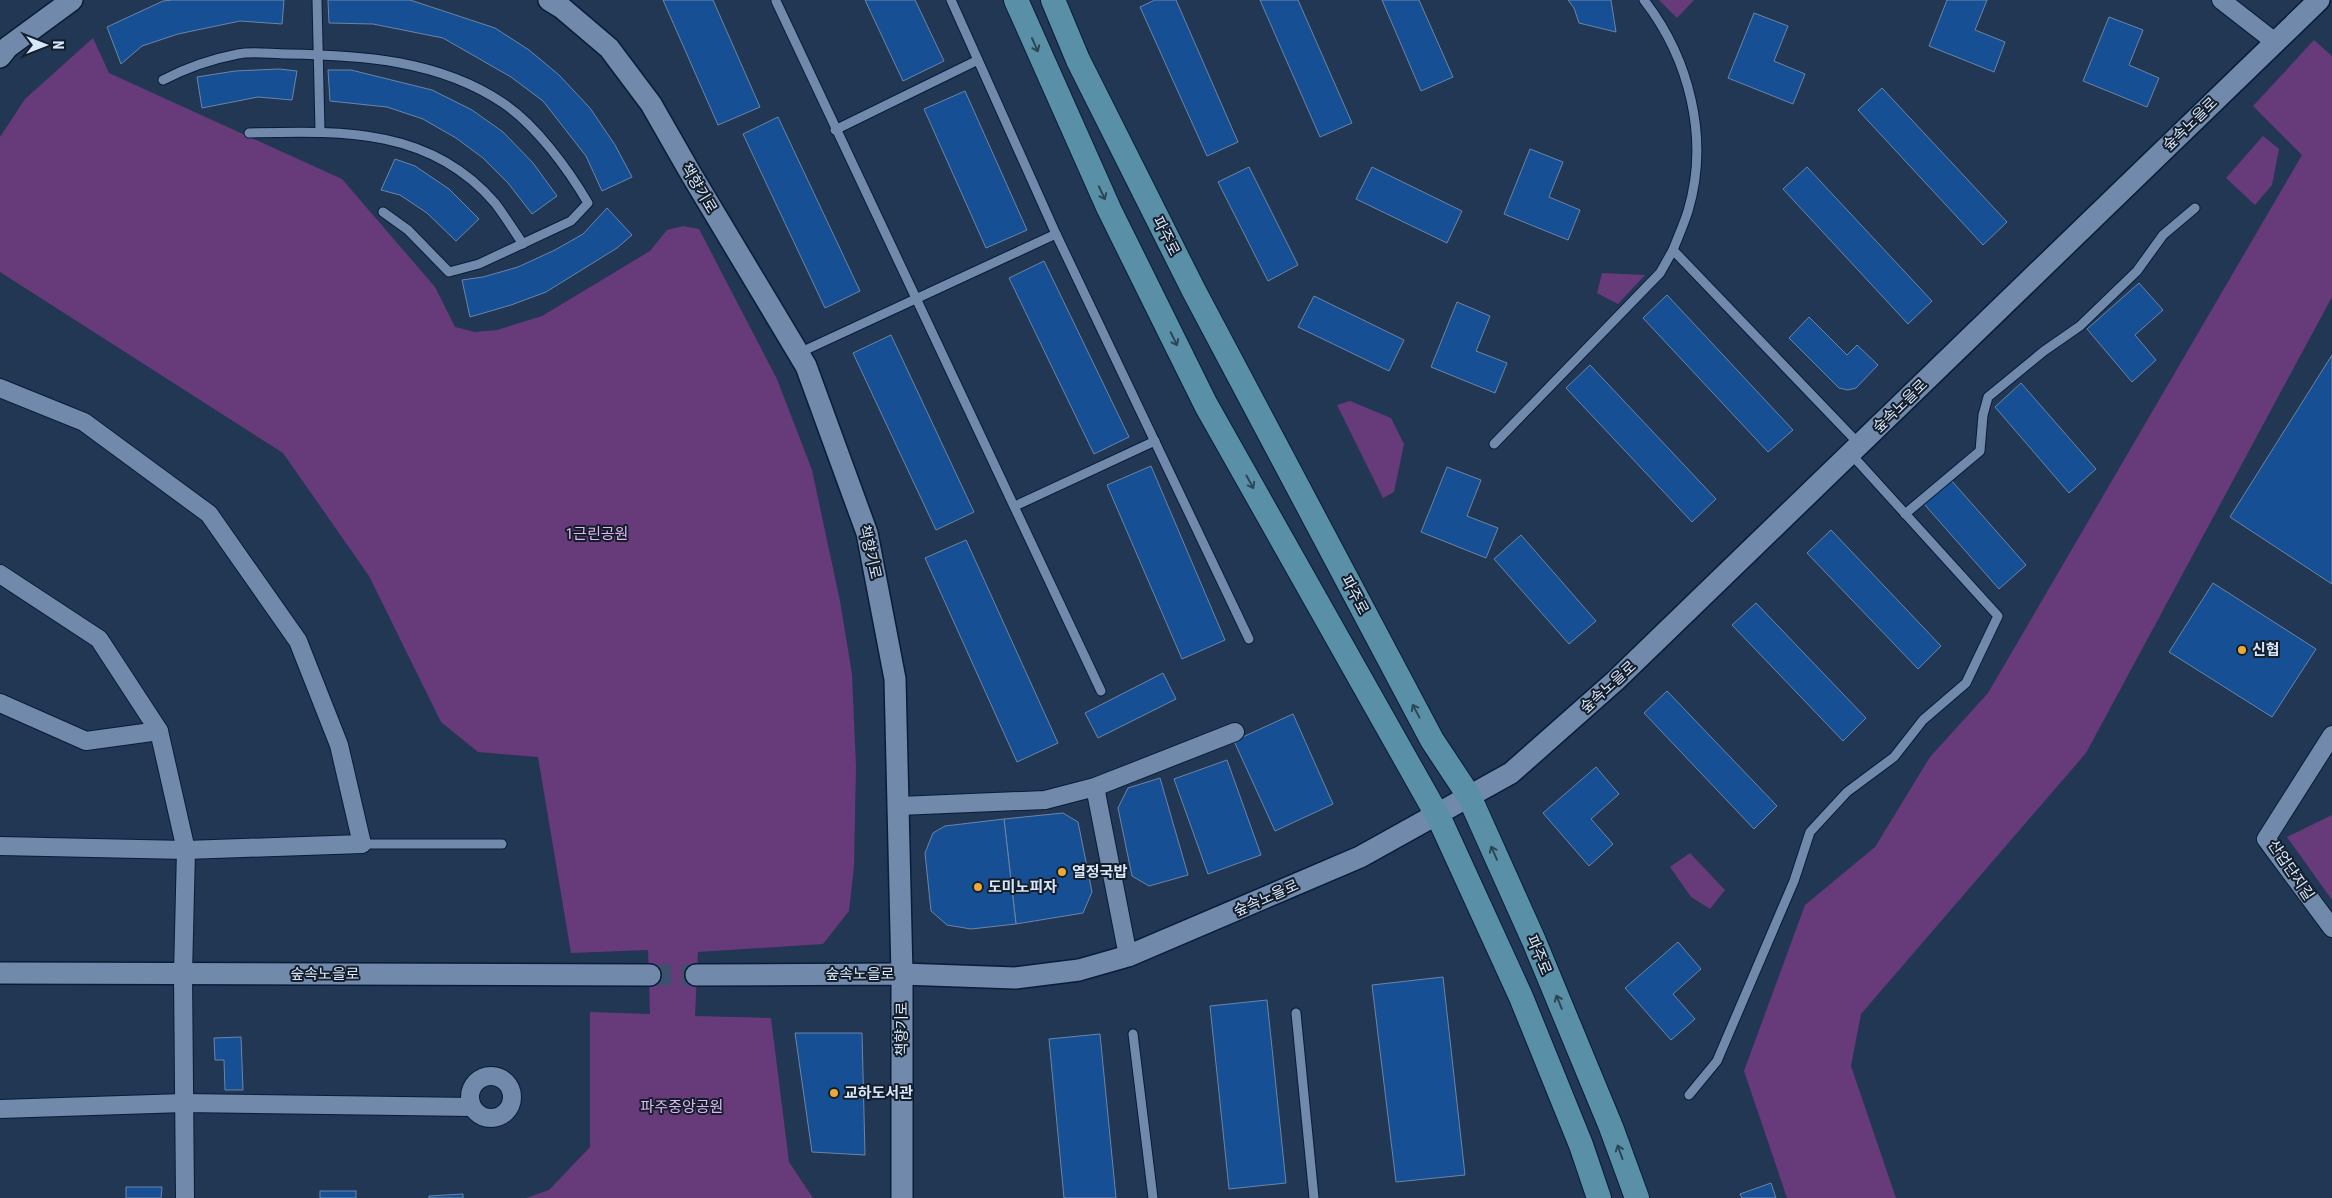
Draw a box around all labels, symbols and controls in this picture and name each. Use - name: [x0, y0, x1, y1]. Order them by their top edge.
- north arrow: [20, 20, 70, 70]
- one-way arrow: [1030, 37, 1040, 52]
- text: N: [50, 41, 66, 49]
- street label: 숲속노을로: [2159, 94, 2221, 154]
- street label: 책향기로: [677, 160, 721, 216]
- one-way arrow: [1098, 185, 1107, 200]
- street label: 파주로: [1149, 213, 1183, 259]
- one-way arrow: [1170, 331, 1179, 346]
- street label: 숲속노을로: [1869, 376, 1931, 436]
- one-way arrow: [1245, 475, 1255, 490]
- street label: 책향기로: [855, 523, 885, 581]
- park label: 1근린공원: [566, 525, 628, 543]
- street label: 파주로: [1337, 572, 1373, 618]
- place label: 신협: [2252, 641, 2280, 659]
- marker: 신협: [2236, 644, 2248, 656]
- street label: 숲속노을로: [1576, 657, 1640, 717]
- one-way arrow: [1411, 703, 1421, 718]
- street label: 산업단지길: [2264, 836, 2318, 904]
- one-way arrow: [1489, 846, 1499, 861]
- place label: 열정국밥: [1072, 863, 1127, 881]
- marker: 열정국밥: [1056, 866, 1068, 878]
- street label: 숲속노을로: [1231, 876, 1301, 920]
- place label: 도미노피자: [988, 878, 1057, 896]
- marker: 도미노피자: [972, 881, 984, 893]
- street label: 파주로: [1523, 932, 1555, 978]
- street label: 숲속노을로: [290, 965, 360, 983]
- street label: 숲속노을로: [825, 965, 895, 983]
- one-way arrow: [1554, 995, 1563, 1010]
- street label: 책향기로: [893, 1001, 911, 1057]
- place label: 교하도서관: [844, 1084, 913, 1102]
- marker: 교하도서관: [828, 1087, 840, 1099]
- park label: 파주중앙공원: [641, 1098, 723, 1116]
- one-way arrow: [1615, 1145, 1624, 1160]

